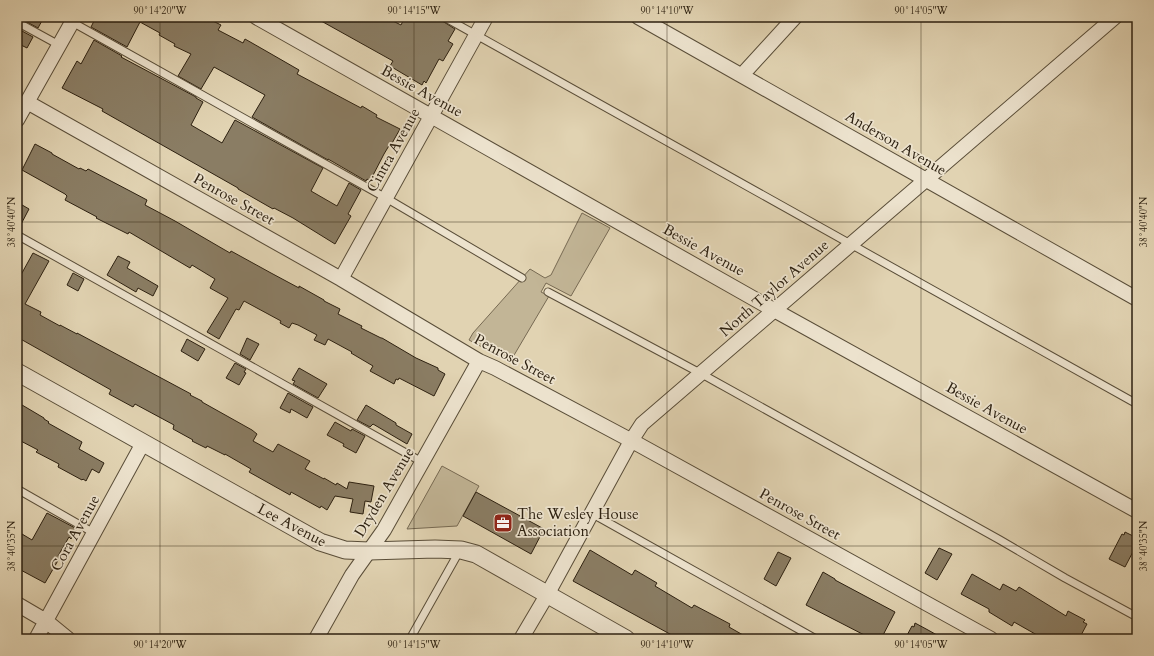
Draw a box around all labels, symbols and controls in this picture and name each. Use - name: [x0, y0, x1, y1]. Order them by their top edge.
- text: 90°14'20"W: [133, 4, 188, 18]
- text: 90°14'15"W: [387, 4, 442, 18]
- text: 90°14'10"W: [640, 4, 695, 18]
- text: 90°14'05"W: [894, 4, 949, 18]
- street label: Bessie Avenue: [377, 60, 467, 122]
- street label: Cintra Avenue: [362, 104, 425, 196]
- street label: Anderson Avenue: [842, 106, 950, 180]
- street label: Penrose Street: [190, 169, 278, 230]
- text: 38°40'40"N: [5, 196, 19, 247]
- text: 38°40'40"N: [1137, 196, 1151, 247]
- street label: Bessie Avenue: [659, 219, 749, 281]
- street label: North Taylor Avenue: [715, 235, 833, 341]
- street label: Penrose Street: [471, 329, 560, 389]
- street label: Bessie Avenue: [942, 377, 1032, 439]
- street label: Dryden Avenue: [349, 443, 419, 541]
- street label: Penrose Street: [756, 484, 844, 545]
- street label: Cora Avenue: [46, 491, 104, 575]
- street label: Lee Avenue: [254, 498, 330, 552]
- place label: The Wesley House Association: [517, 504, 639, 541]
- office icon: The Wesley House Association: [492, 512, 514, 534]
- text: 38°40'35"N: [5, 520, 19, 571]
- text: 38°40'35"N: [1137, 520, 1151, 571]
- text: 90°14'20"W: [133, 638, 188, 652]
- text: 90°14'15"W: [387, 638, 442, 652]
- text: 90°14'10"W: [640, 638, 695, 652]
- text: 90°14'05"W: [894, 638, 949, 652]

